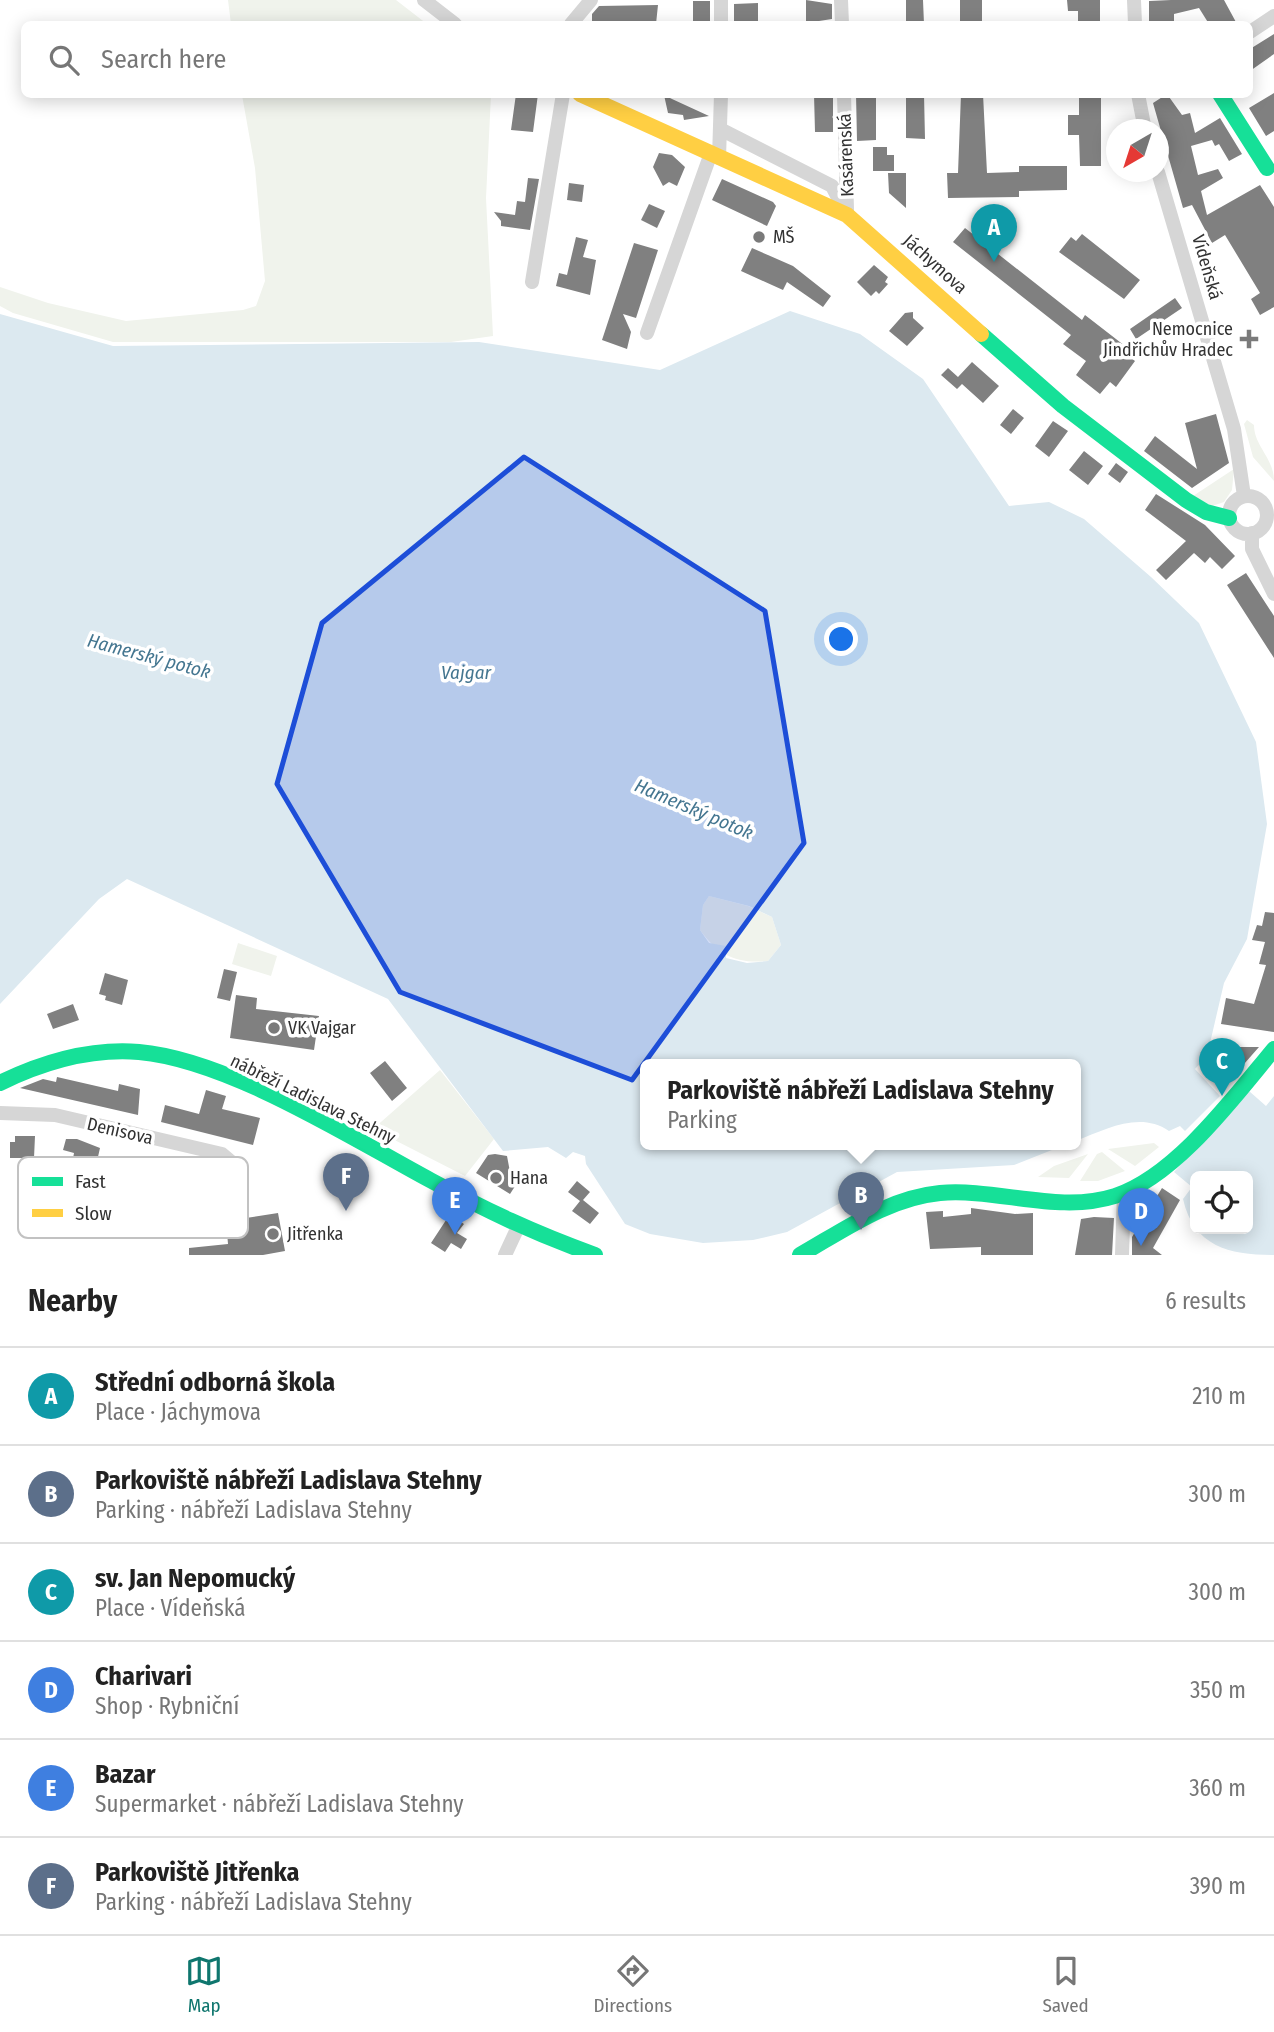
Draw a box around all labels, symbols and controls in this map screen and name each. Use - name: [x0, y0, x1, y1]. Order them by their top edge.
- search box: [21, 21, 1253, 98]
- icon: search: [45, 41, 83, 79]
- text: Search here: [101, 44, 226, 75]
- street label: Kasárenská: [834, 113, 858, 197]
- north arrow: [1106, 119, 1169, 182]
- pin: A: [971, 204, 1017, 262]
- place label: MŠ: [773, 226, 795, 248]
- marker: MŠ: [751, 229, 767, 245]
- street label: Jáchymova: [898, 230, 972, 299]
- street label: Vídeňská: [1187, 232, 1227, 302]
- place label: Nemocnice Jindřichův Hradec: [1103, 318, 1233, 361]
- marker: Nemocnice Jindřichův Hradec: [1239, 329, 1259, 349]
- your location: [824, 622, 858, 656]
- water label: Hamerský potok: [85, 629, 213, 683]
- water label: Vajgar: [441, 661, 492, 684]
- water label: Hamerský potok: [631, 774, 757, 844]
- place label: VK Vajgar: [288, 1017, 356, 1039]
- marker: VK Vajgar: [266, 1020, 282, 1036]
- pin: C: [1199, 1038, 1245, 1096]
- street label: nábřeží Ladislava Stehny: [227, 1049, 399, 1149]
- popup: [640, 1059, 1081, 1150]
- text: Parkoviště nábřeží Ladislava Stehny: [667, 1075, 1054, 1106]
- text: Parking: [667, 1106, 737, 1134]
- street label: Denisova: [85, 1113, 155, 1149]
- pin: F: [323, 1153, 369, 1211]
- legend: [18, 1157, 248, 1238]
- place label: Hana: [510, 1167, 548, 1189]
- text: Fast: [75, 1170, 106, 1193]
- marker: Hana: [488, 1170, 504, 1186]
- map controls: [1190, 1171, 1253, 1234]
- button: locate: [1190, 1171, 1253, 1234]
- pin: B: [838, 1172, 884, 1230]
- pin: E: [432, 1177, 478, 1235]
- pin: D: [1118, 1188, 1164, 1246]
- text: Slow: [75, 1202, 112, 1225]
- place label: Jitřenka: [287, 1223, 344, 1245]
- marker: Jitřenka: [265, 1226, 281, 1242]
- text: Nearby: [28, 1283, 117, 1319]
- text: 6 results: [1165, 1287, 1246, 1315]
- text: Střední odborná škola: [95, 1367, 335, 1398]
- text: A: [45, 1382, 57, 1410]
- text: 210 m: [1192, 1382, 1246, 1410]
- text: Place · Jáchymova: [95, 1398, 261, 1426]
- text: Parkoviště nábřeží Ladislava Stehny: [95, 1465, 482, 1496]
- text: B: [45, 1480, 57, 1508]
- text: 300 m: [1189, 1480, 1246, 1508]
- text: Parking · nábřeží Ladislava Stehny: [95, 1496, 412, 1524]
- text: sv. Jan Nepomucký: [95, 1563, 295, 1594]
- text: C: [45, 1578, 57, 1606]
- text: 300 m: [1189, 1578, 1246, 1606]
- text: Place · Vídeňská: [95, 1594, 246, 1622]
- text: Charivari: [95, 1661, 192, 1692]
- text: D: [44, 1676, 58, 1704]
- text: 350 m: [1190, 1676, 1246, 1704]
- text: Shop · Rybniční: [95, 1692, 239, 1720]
- text: Bazar: [95, 1759, 156, 1790]
- text: E: [46, 1774, 56, 1802]
- text: 360 m: [1189, 1774, 1246, 1802]
- text: Supermarket · nábřeží Ladislava Stehny: [95, 1790, 464, 1818]
- text: Parkoviště Jitřenka: [95, 1857, 299, 1888]
- text: F: [46, 1872, 56, 1900]
- text: 390 m: [1190, 1872, 1246, 1900]
- text: Parking · nábřeží Ladislava Stehny: [95, 1888, 412, 1916]
- tab: Map: [185, 1952, 223, 2017]
- tab: Directions: [593, 1952, 672, 2017]
- tab: Saved: [1042, 1952, 1089, 2017]

